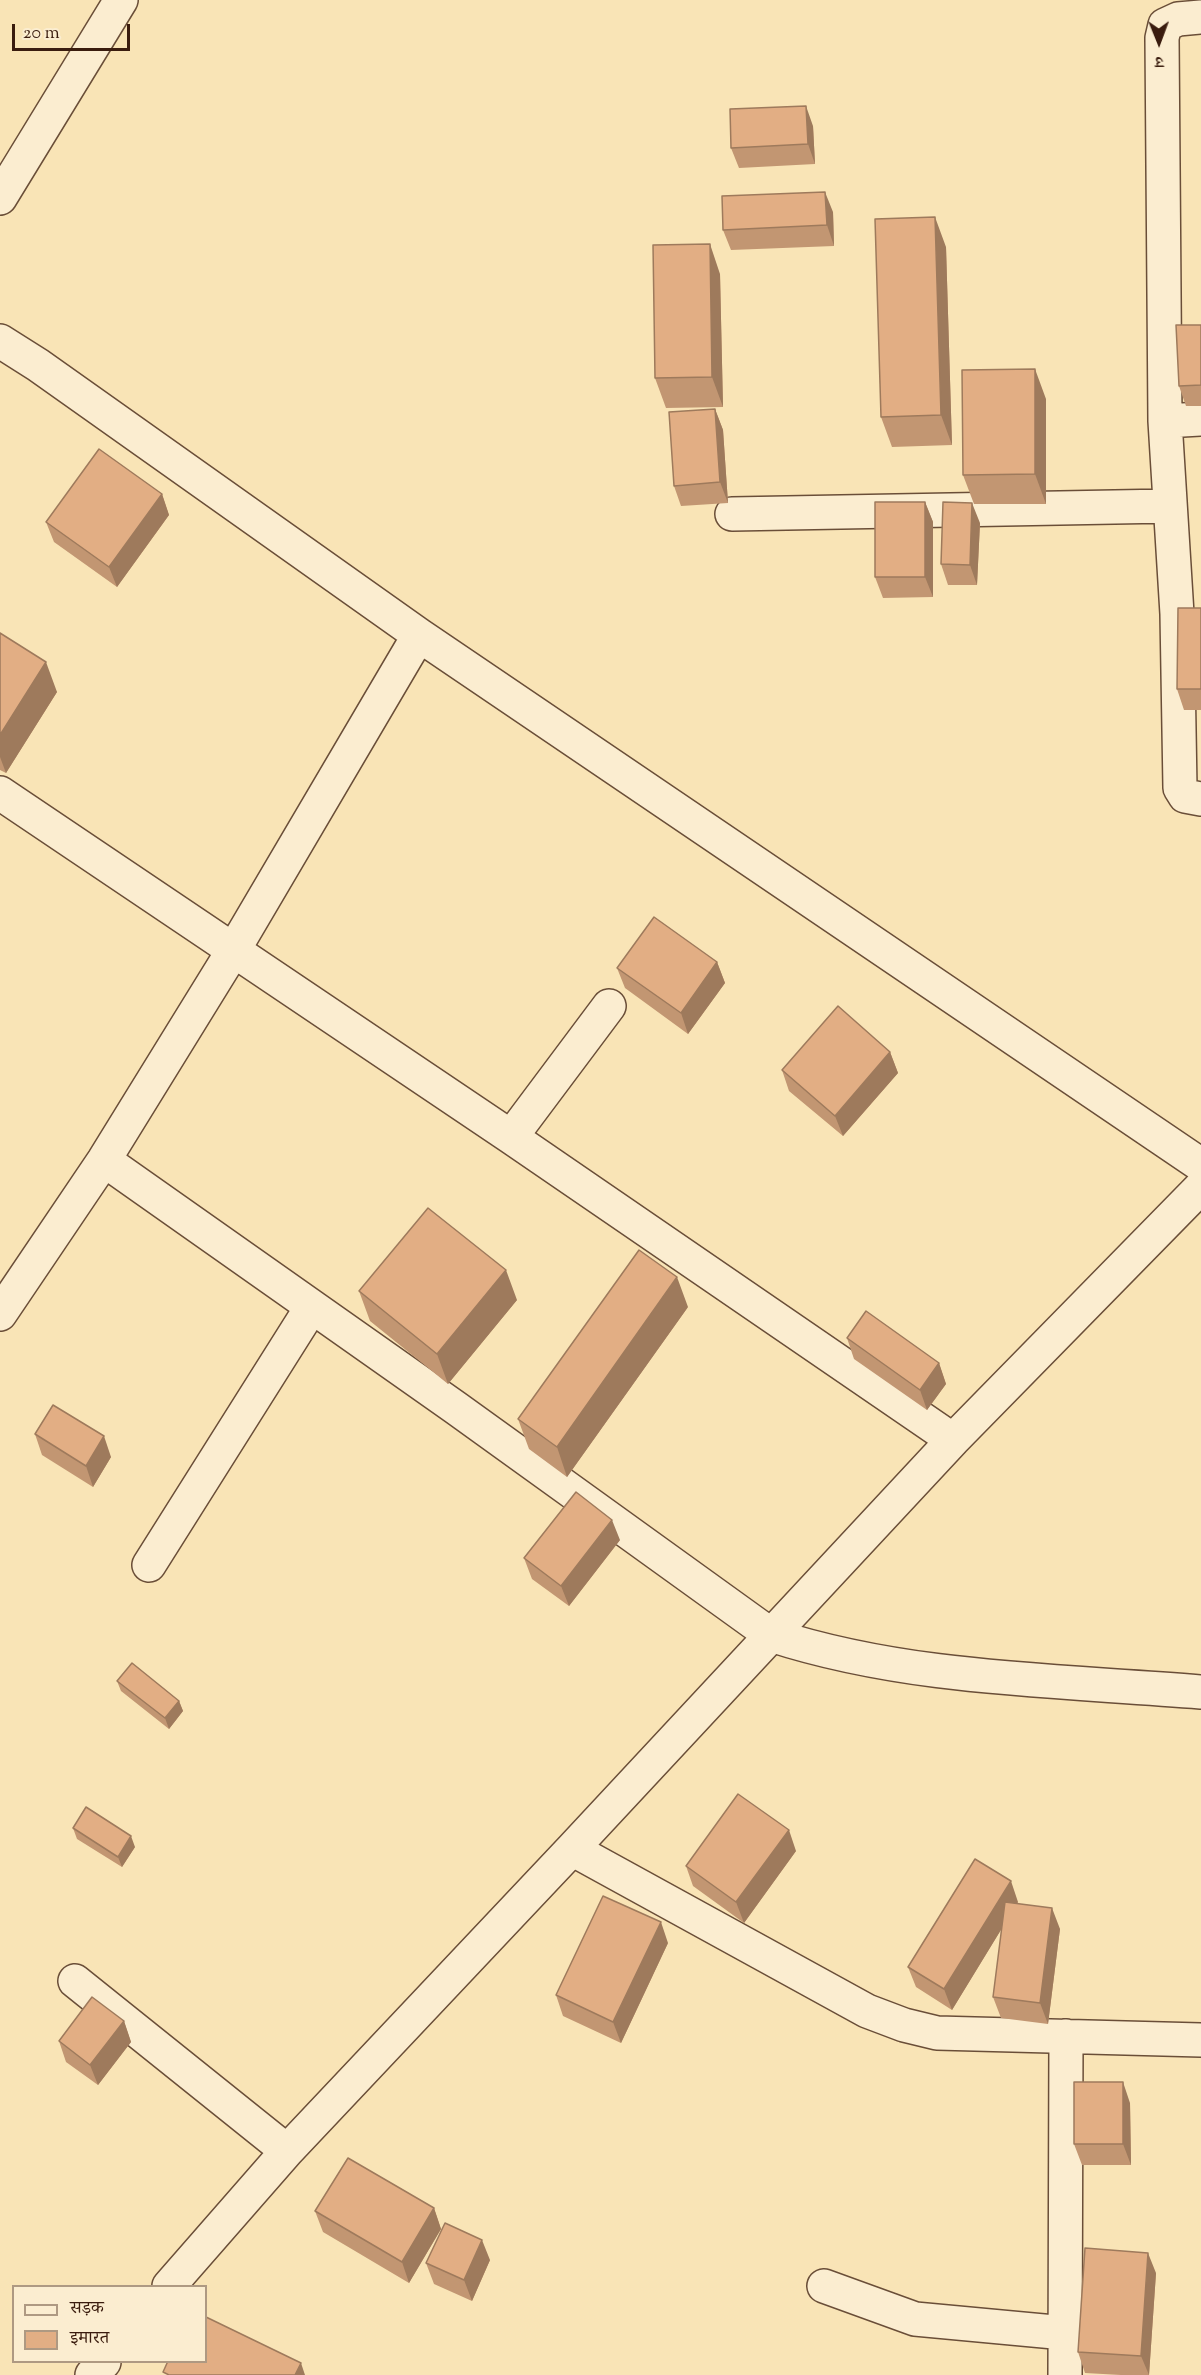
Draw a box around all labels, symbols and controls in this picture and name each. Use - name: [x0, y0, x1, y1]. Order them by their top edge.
- scale bar: [15, 12, 134, 50]
- north arrow: [1129, 12, 1189, 72]
- text: 20 m: [23, 21, 60, 47]
- text: उ: [1155, 49, 1164, 72]
- legend: [12, 2285, 207, 2363]
- text: सड़क: [70, 2296, 104, 2322]
- text: इमारत: [70, 2326, 109, 2352]

